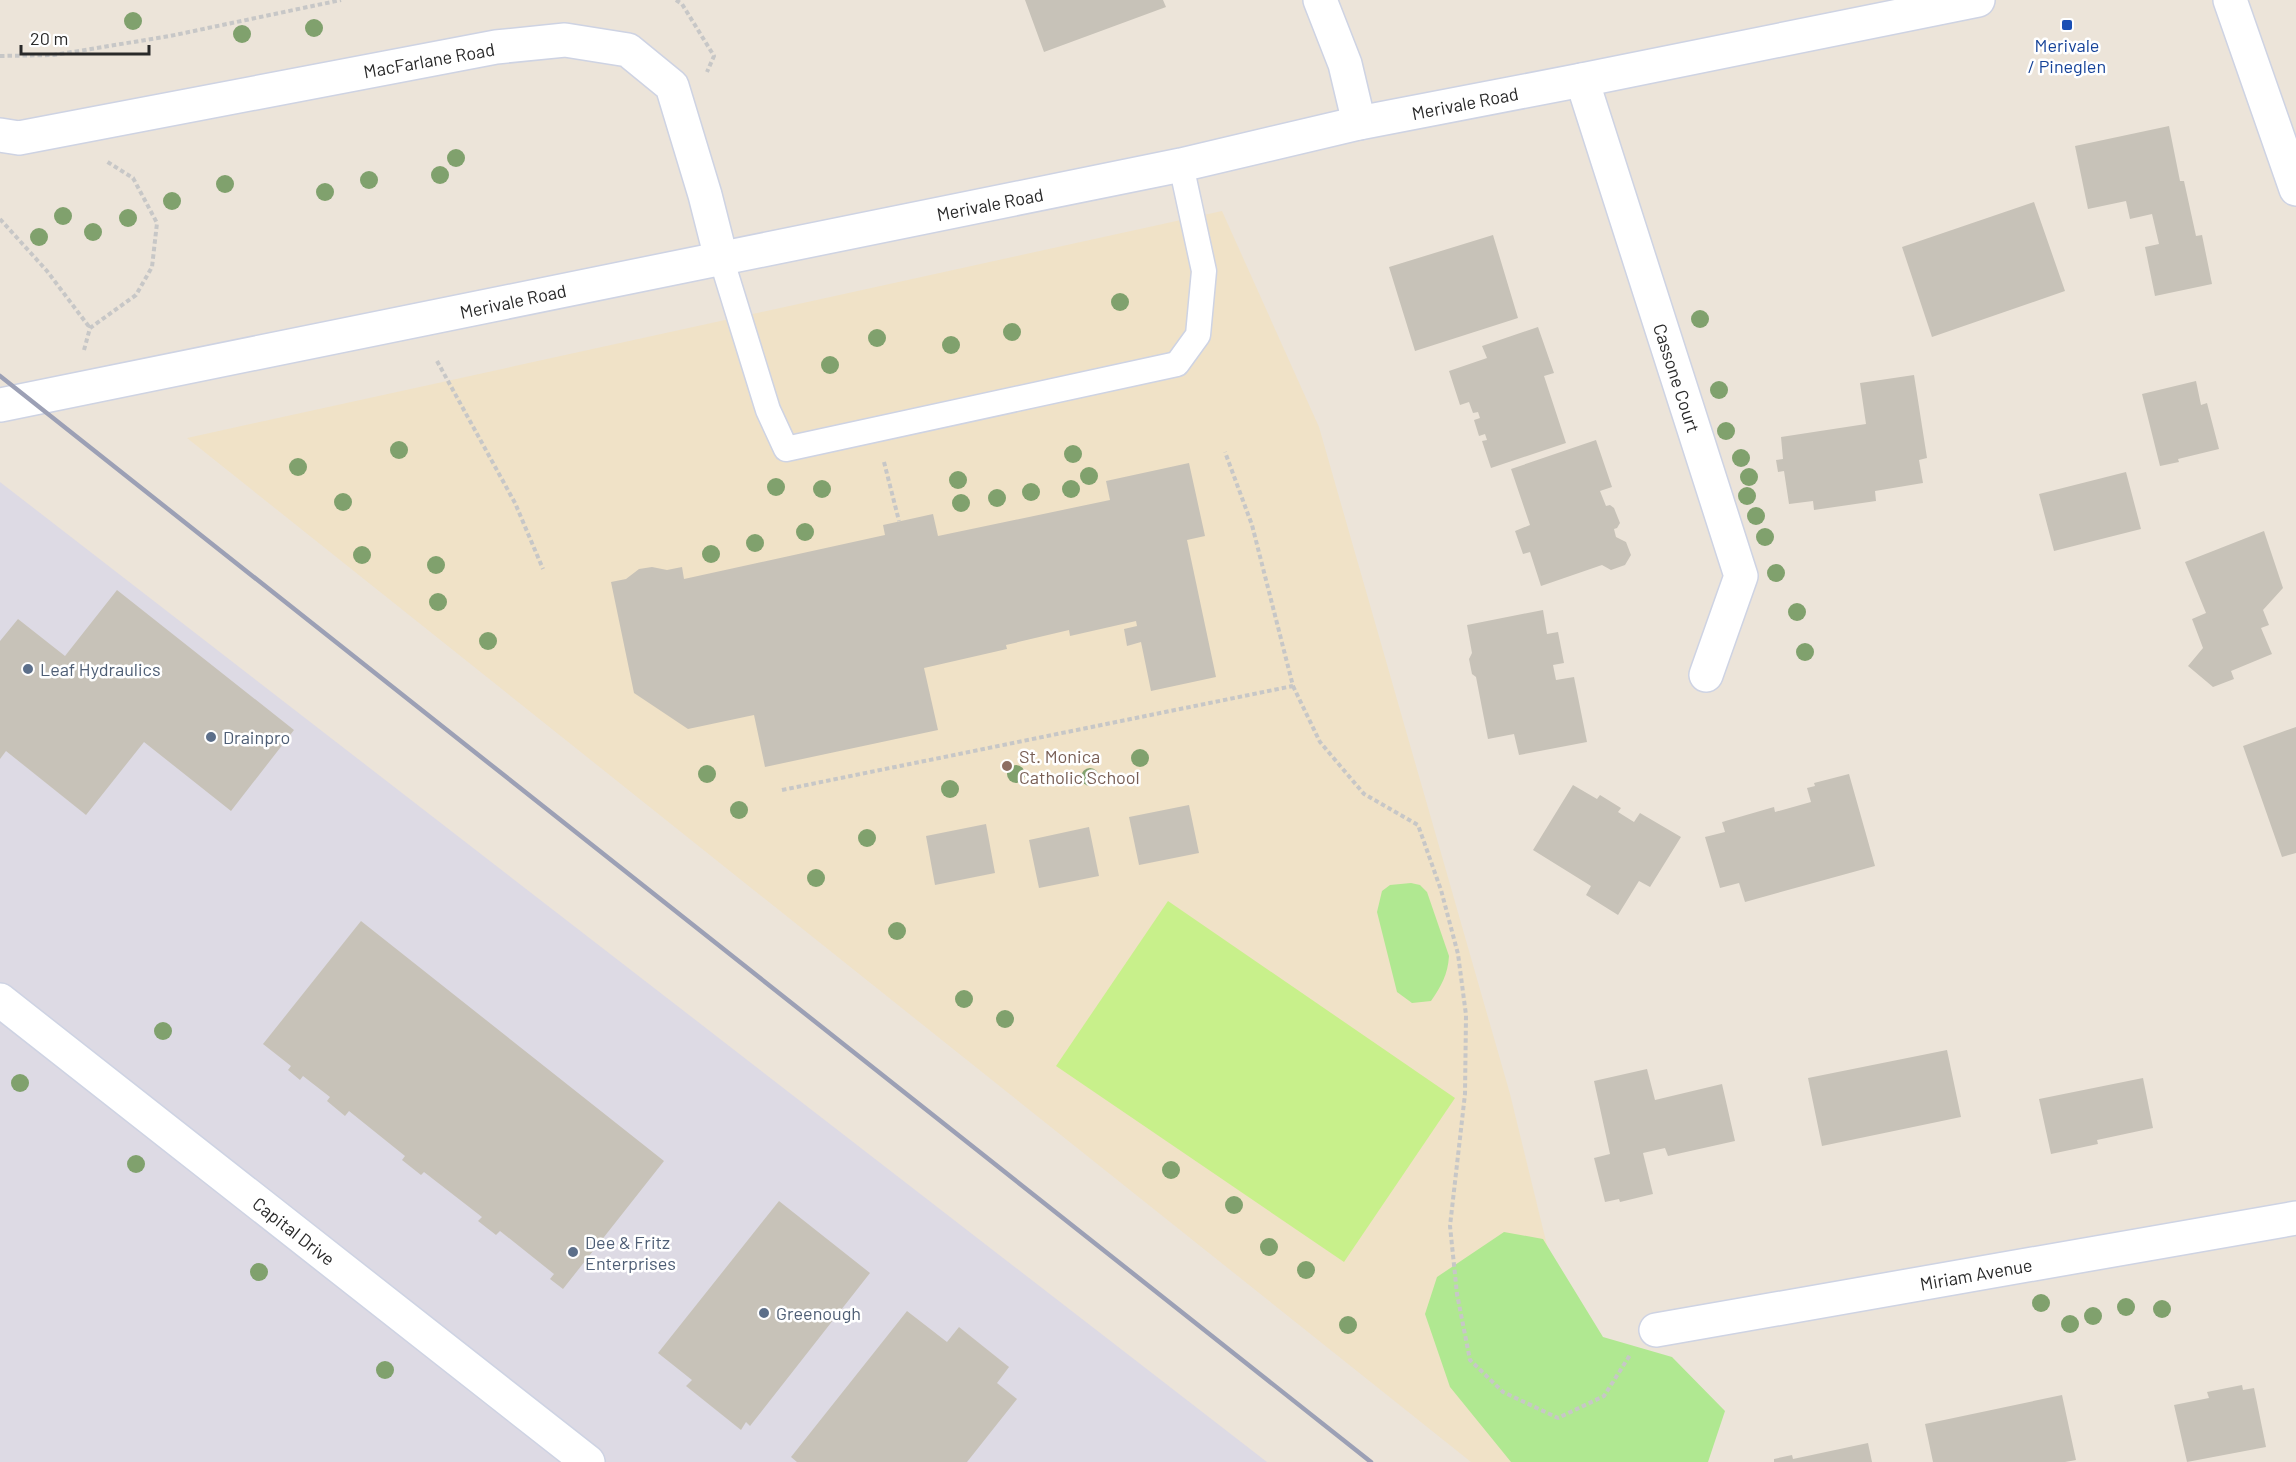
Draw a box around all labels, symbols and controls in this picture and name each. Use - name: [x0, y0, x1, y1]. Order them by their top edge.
- scale bar: [21, 18, 148, 56]
- marker: Merivale / Pineglen: [2060, 18, 2074, 32]
- text: 20 m: [30, 27, 68, 49]
- place label: Merivale / Pineglen: [2028, 34, 2106, 77]
- street label: MacFarlane Road: [362, 38, 496, 82]
- street label: Merivale Road: [1410, 82, 1520, 124]
- street label: Merivale Road: [935, 183, 1045, 225]
- street label: Merivale Road: [458, 279, 568, 323]
- street label: Cassone Court: [1649, 321, 1705, 435]
- place label: Leaf Hydraulics: [40, 658, 161, 680]
- marker: Leaf Hydraulics: [21, 662, 35, 676]
- place label: Drainpro: [223, 726, 290, 748]
- marker: Drainpro: [204, 730, 218, 744]
- place label: St. Monica Catholic School: [1019, 745, 1140, 788]
- marker: St. Monica Catholic School: [1000, 759, 1014, 773]
- street label: Capital Drive: [249, 1192, 339, 1270]
- place label: Dee & Fritz Enterprises: [585, 1231, 676, 1274]
- marker: Dee & Fritz Enterprises: [566, 1245, 580, 1259]
- street label: Miriam Avenue: [1918, 1253, 2034, 1295]
- place label: Greenough: [776, 1302, 861, 1324]
- marker: Greenough: [757, 1306, 771, 1320]

